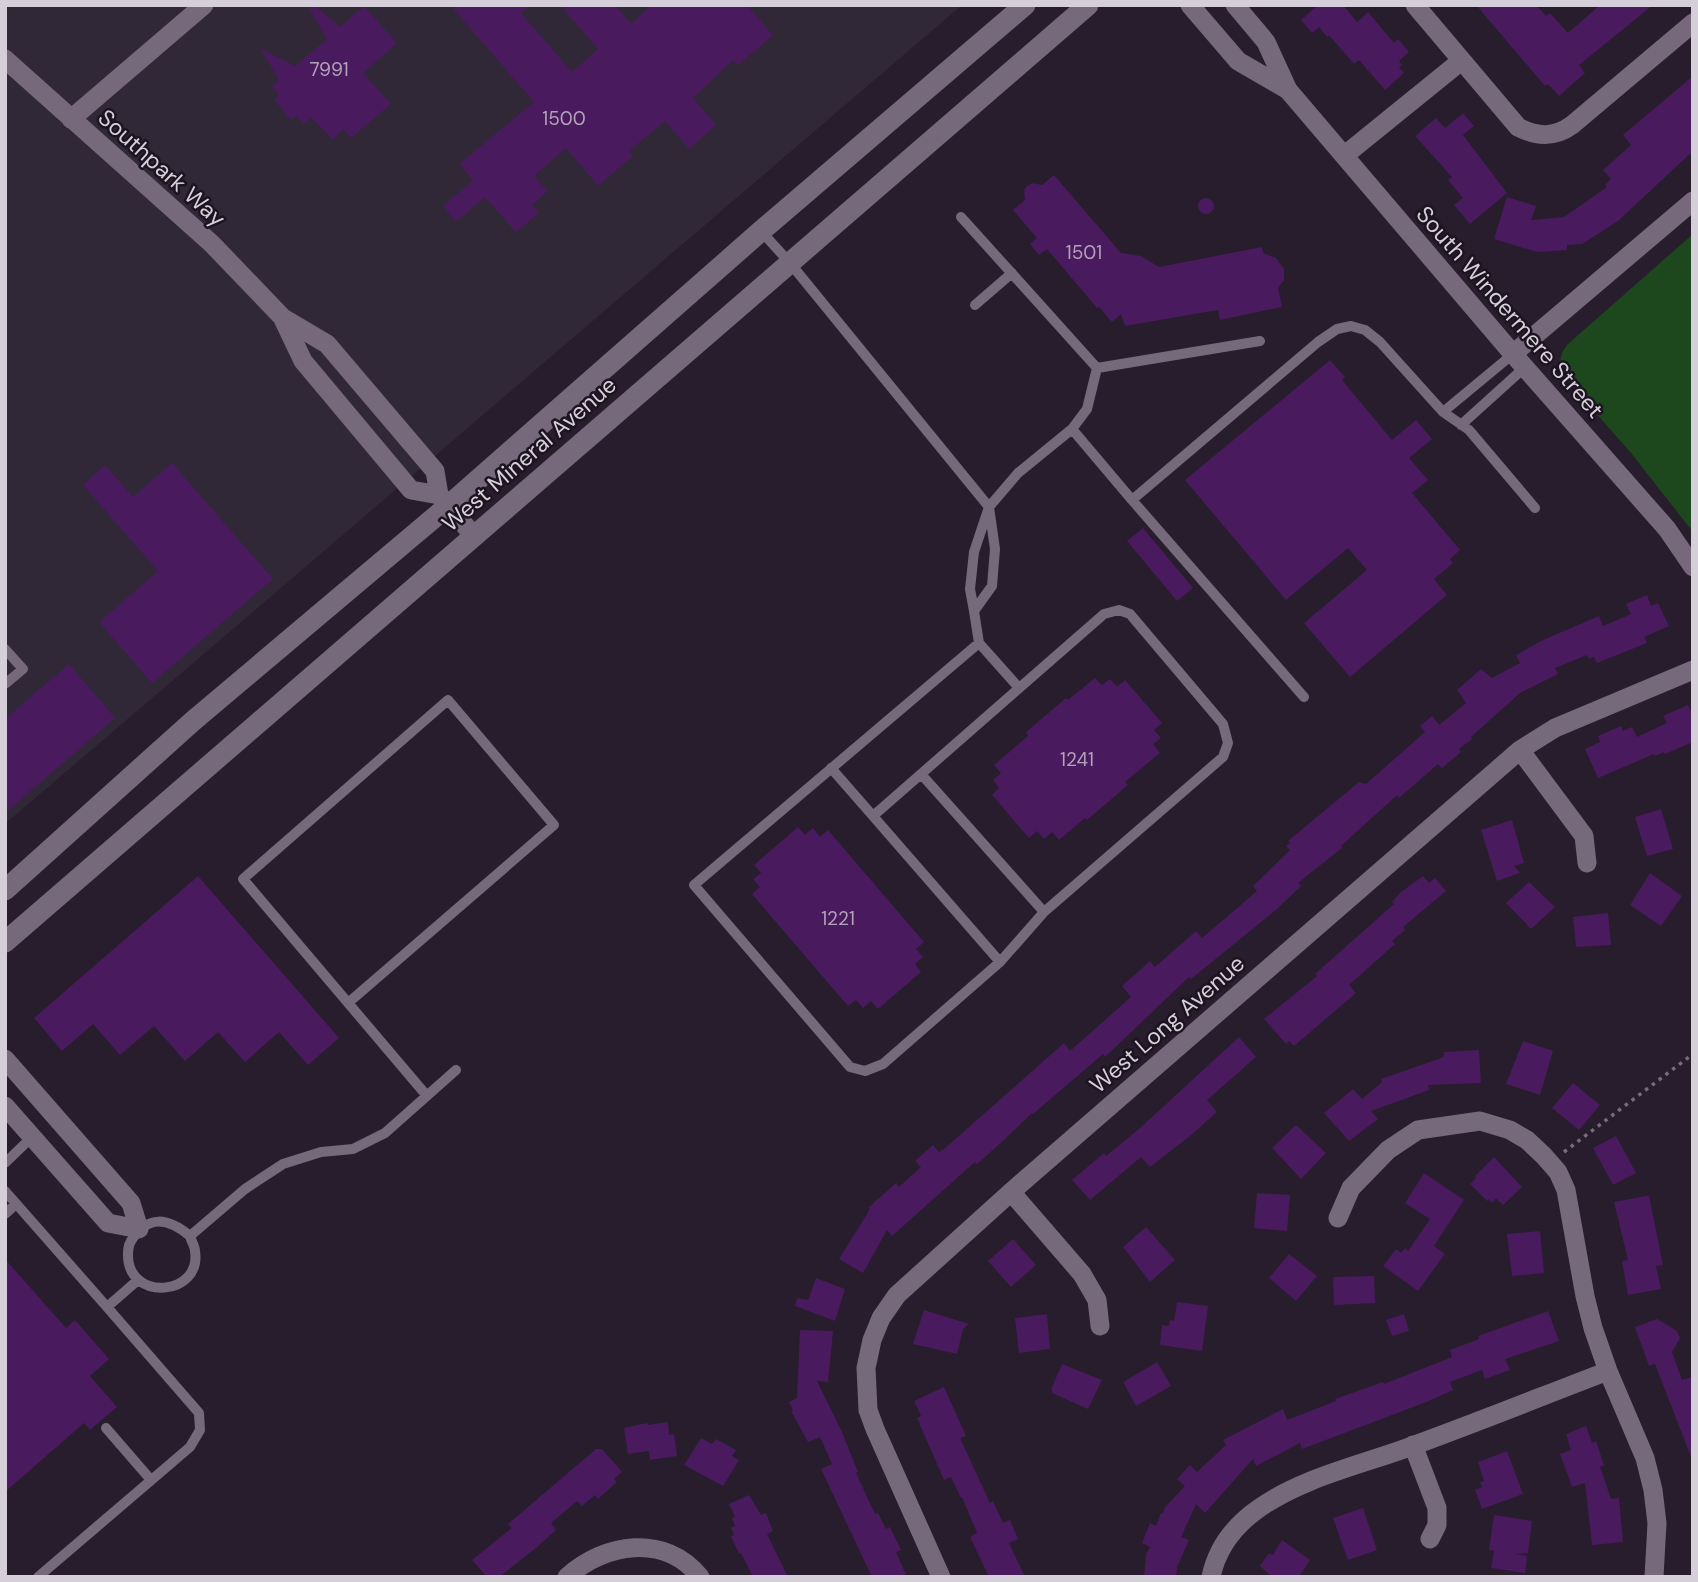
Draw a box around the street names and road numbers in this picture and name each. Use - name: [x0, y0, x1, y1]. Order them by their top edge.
- street label: Southpark Way: [92, 103, 232, 233]
- street label: South Windermere Street: [1410, 200, 1610, 424]
- street label: West Mineral Avenue: [435, 370, 623, 538]
- street label: West Long Avenue: [1083, 948, 1251, 1100]

